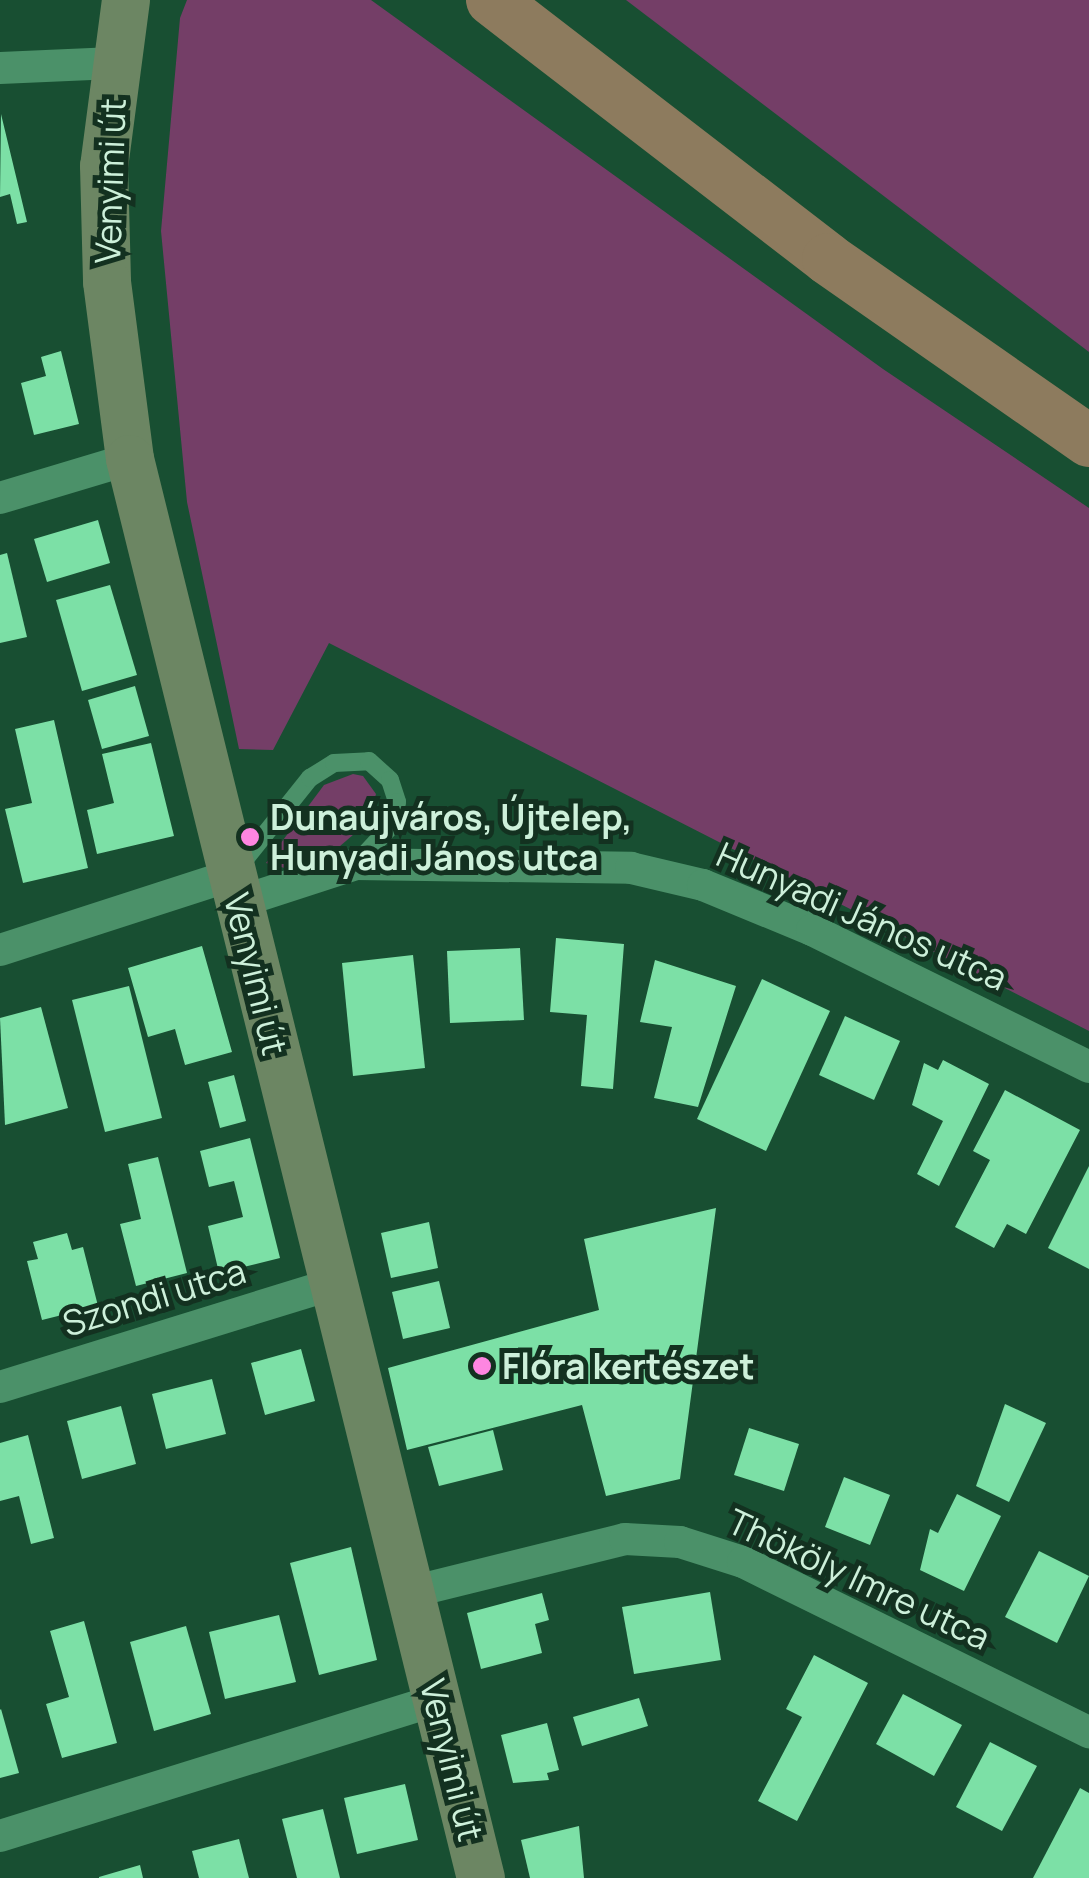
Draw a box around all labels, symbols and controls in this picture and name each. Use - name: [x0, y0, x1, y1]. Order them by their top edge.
- street label: Venyimi út: [86, 98, 134, 264]
- place label: Dunaújváros, Újtelep, Hunyadi János utca: [270, 796, 633, 878]
- marker: Dunaújváros, Újtelep, Hunyadi János utca: [239, 826, 261, 848]
- street label: Hunyadi János utca: [710, 833, 1014, 999]
- street label: Venyimi út: [216, 889, 296, 1059]
- street label: Szondi utca: [58, 1249, 250, 1345]
- place label: Flóra kertészet: [502, 1345, 755, 1387]
- marker: Flóra kertészet: [471, 1355, 493, 1377]
- street label: Thököly Imre utca: [721, 1500, 997, 1658]
- street label: Venyimi út: [412, 1675, 492, 1845]

